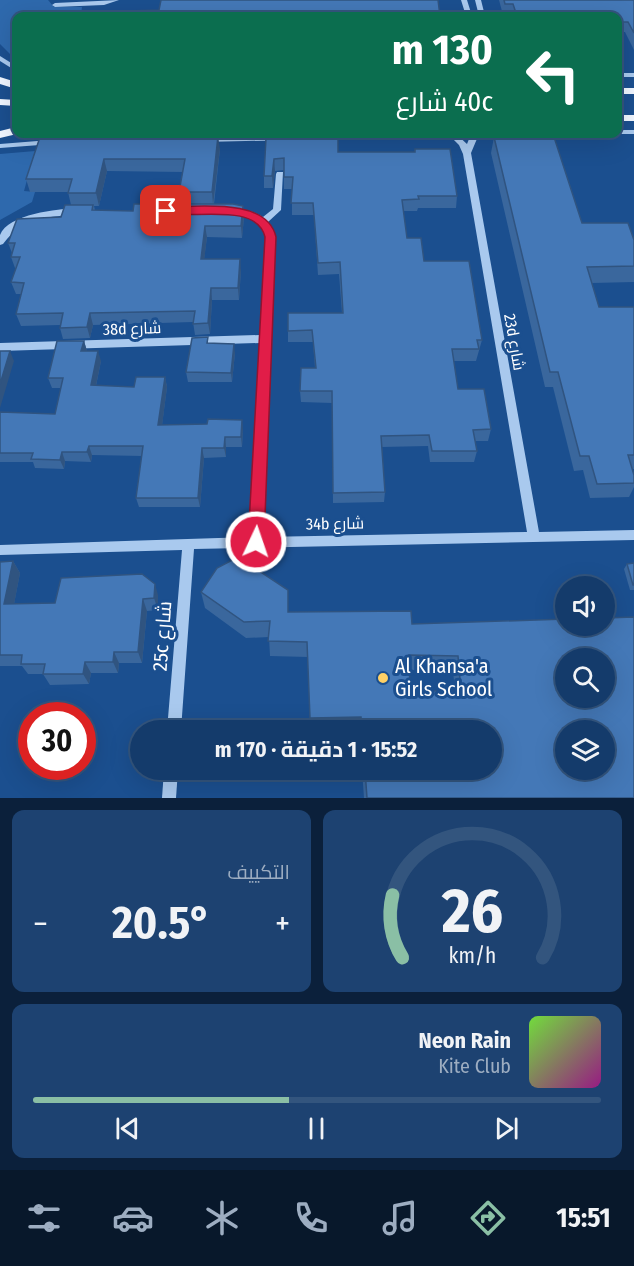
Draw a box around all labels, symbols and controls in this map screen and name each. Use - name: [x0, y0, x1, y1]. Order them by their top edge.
- text: 130 m: [392, 25, 493, 75]
- icon: left: [514, 36, 592, 114]
- text: 40c شارع: [396, 86, 493, 118]
- pin: [140, 185, 191, 236]
- icon: arrive: [149, 194, 182, 227]
- street label: 23d شارع: [498, 312, 529, 372]
- street label: 38d شارع: [102, 318, 162, 341]
- position arrow: [224, 510, 288, 574]
- street label: 34b شارع: [306, 513, 364, 536]
- map controls: [555, 576, 615, 780]
- button: sound: [555, 576, 615, 636]
- street label: 25c شارع: [148, 600, 178, 672]
- button: search: [555, 648, 615, 708]
- place label: Al Khansa'a Girls School: [395, 654, 492, 701]
- marker: Al Khansa'a Girls School: [376, 671, 390, 685]
- speed limit sign: 30: [18, 702, 96, 780]
- button: layers: [555, 720, 615, 780]
- text: 15:52 · 1 دقيقة · 170 m: [215, 736, 417, 763]
- text: التكييف: [227, 860, 290, 884]
- text: 26: [441, 874, 503, 949]
- text: 20.5°: [112, 896, 211, 950]
- text: −: [33, 904, 48, 944]
- text: +: [275, 904, 290, 944]
- text: km/h: [449, 943, 496, 969]
- text: Neon Rain: [419, 1027, 511, 1054]
- text: Kite Club: [438, 1054, 511, 1078]
- icon: previous: [111, 1112, 144, 1145]
- icon: pause: [300, 1112, 333, 1145]
- icon: next: [490, 1112, 523, 1145]
- icon: filters: [23, 1197, 65, 1239]
- icon: car: [112, 1197, 154, 1239]
- icon: climate: [201, 1197, 243, 1239]
- icon: phone: [290, 1197, 332, 1239]
- icon: music: [379, 1197, 421, 1239]
- icon: directions: [467, 1197, 509, 1239]
- text: 15:51: [556, 1202, 611, 1234]

